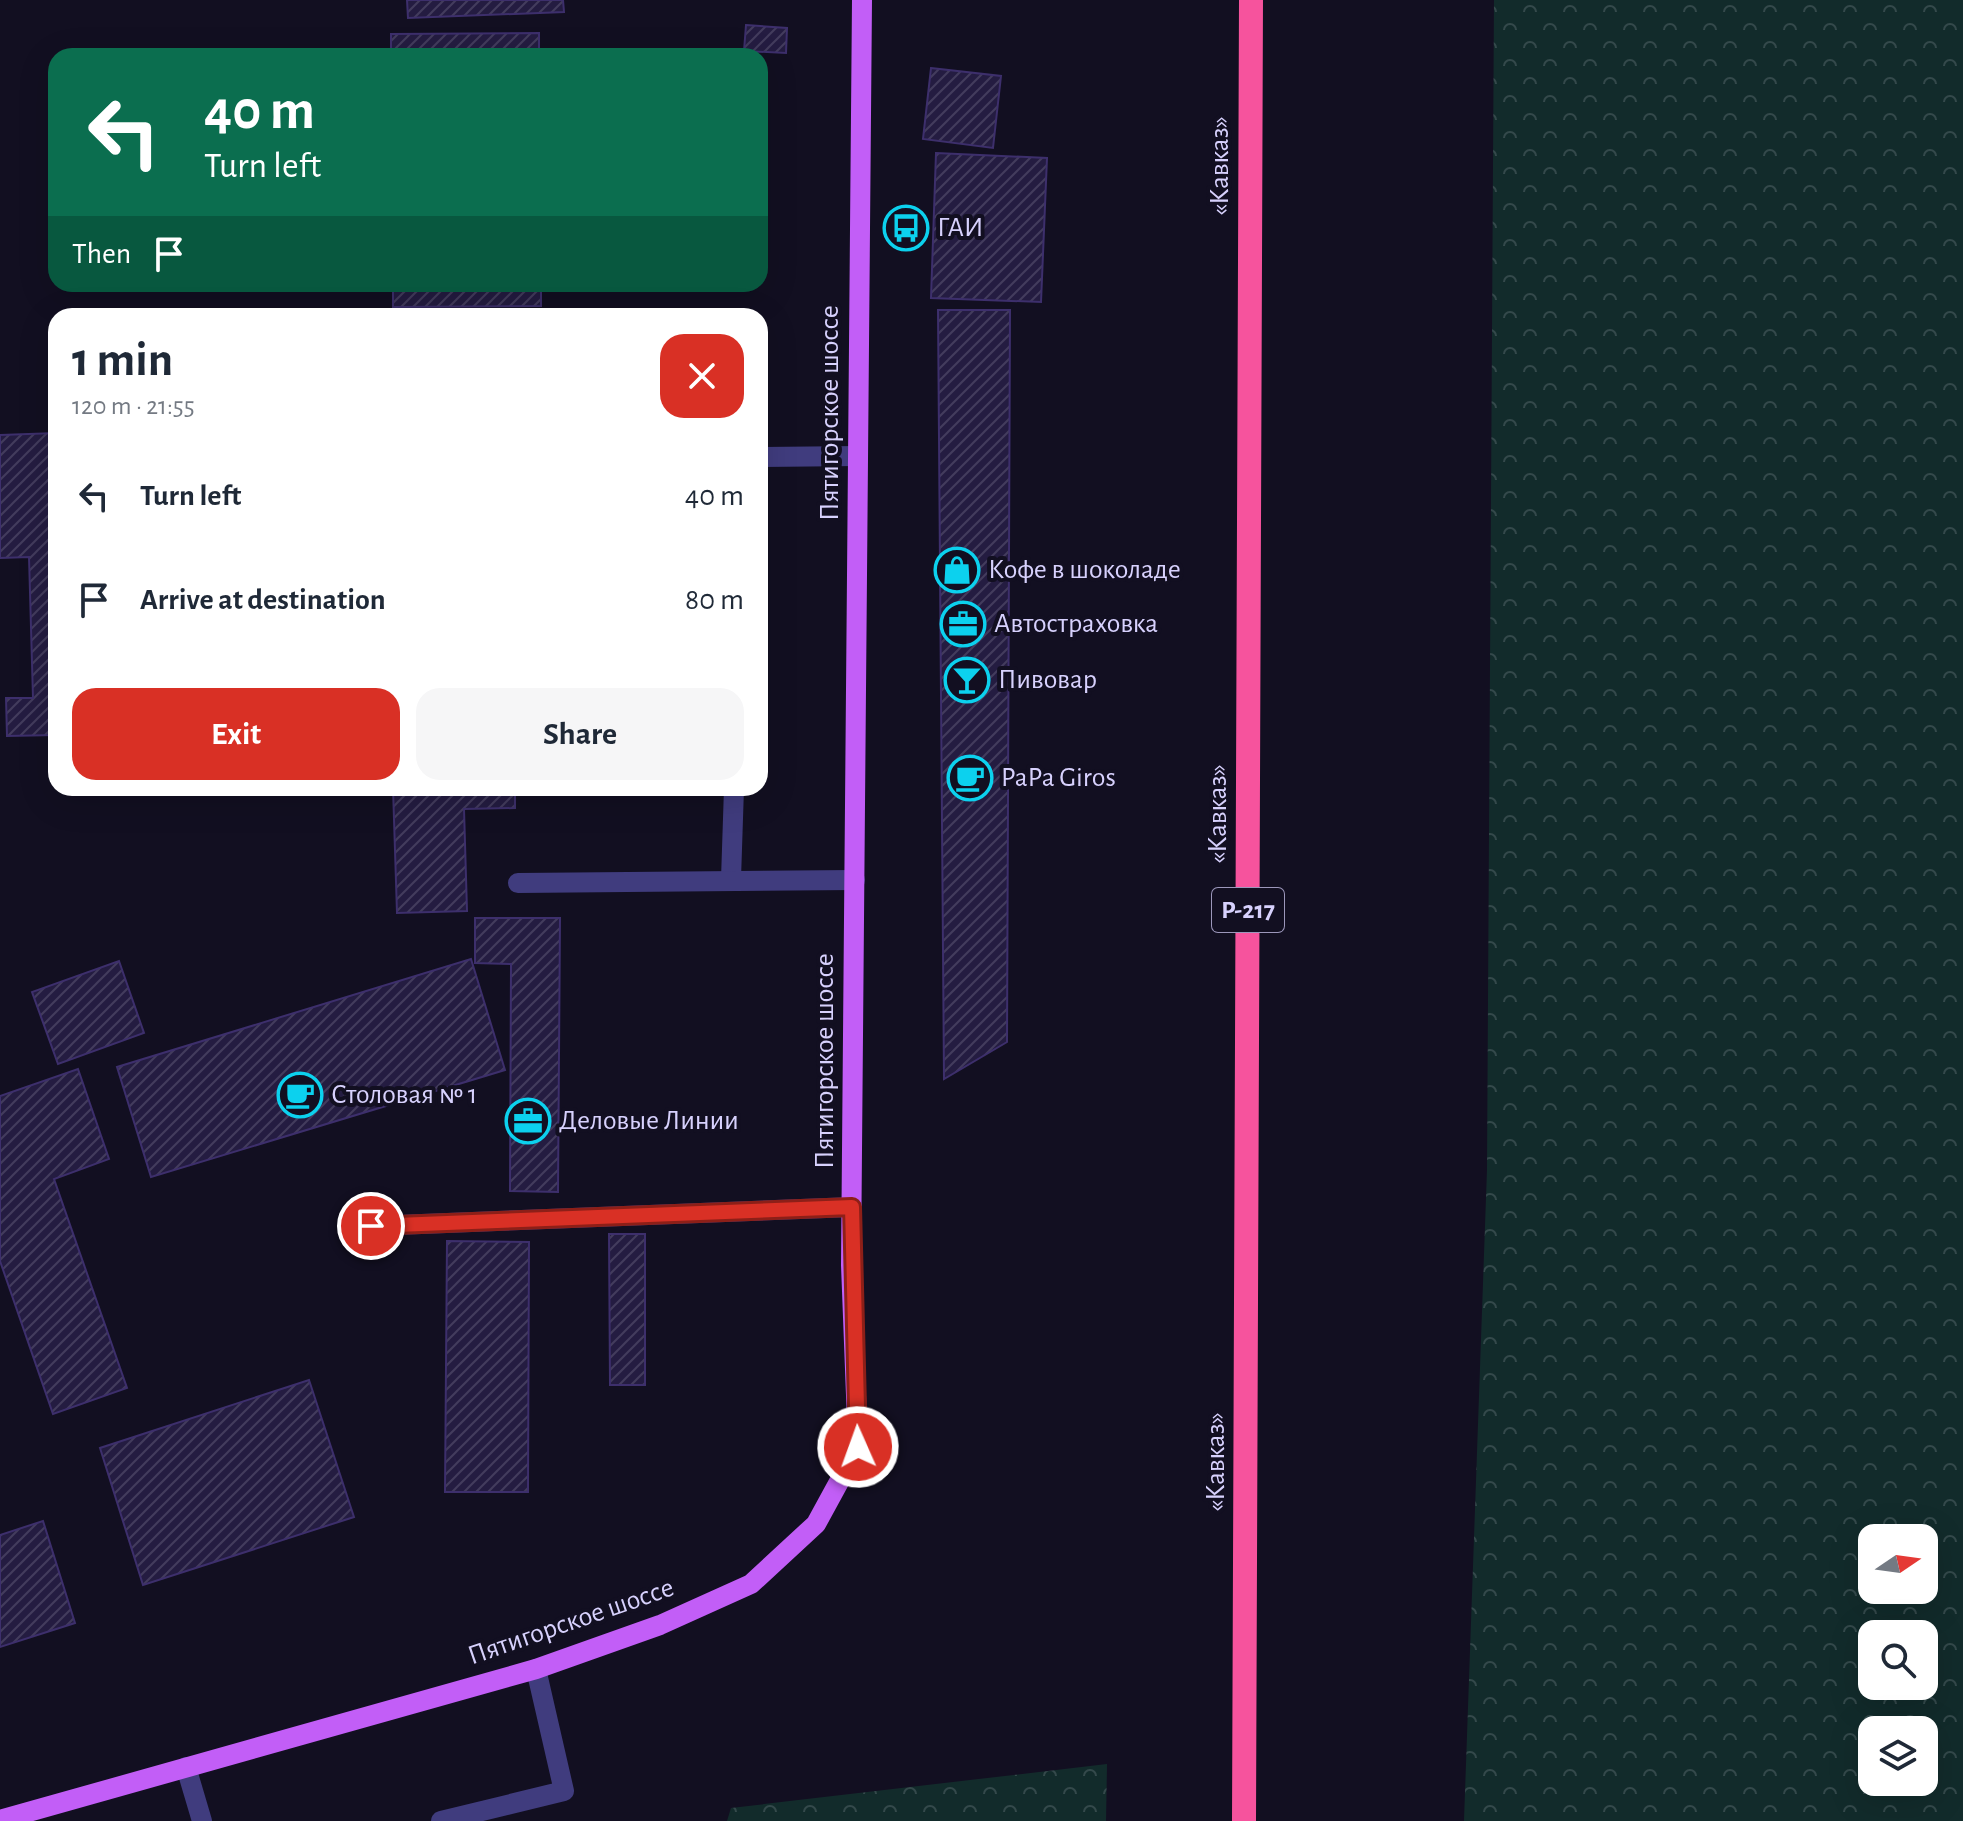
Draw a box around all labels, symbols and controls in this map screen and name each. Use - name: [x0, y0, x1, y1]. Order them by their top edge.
- icon: left: [72, 80, 176, 184]
- text: 40 m: [204, 83, 315, 139]
- street label: «Кавказ»: [1206, 116, 1234, 216]
- text: Turn left: [204, 148, 321, 184]
- bus stop icon: ГАИ: [882, 204, 930, 252]
- place label: ГАИ: [937, 214, 984, 242]
- icon: arrive: [147, 232, 191, 276]
- text: Then: [72, 239, 131, 269]
- street label: Пятигорское шоссе: [816, 305, 844, 521]
- button: close: [660, 334, 744, 418]
- text: 1 min: [72, 337, 173, 385]
- text: 120 m · 21:55: [72, 393, 195, 419]
- icon: left: [72, 474, 116, 518]
- text: Turn left: [140, 481, 241, 511]
- text: 40 m: [685, 481, 744, 511]
- shop icon: Кофе в шоколаде: [933, 546, 981, 594]
- place label: Кофе в шоколаде: [988, 556, 1181, 584]
- icon: arrive: [72, 578, 116, 622]
- text: Arrive at destination: [140, 585, 386, 615]
- text: 80 m: [685, 585, 744, 615]
- office icon: Автостраховка: [939, 600, 987, 648]
- place label: Автостраховка: [994, 610, 1158, 638]
- bar icon: Пивовар: [943, 656, 991, 704]
- place label: Пивовар: [998, 666, 1097, 694]
- button: Exit: [72, 688, 400, 780]
- button: Share: [416, 688, 744, 780]
- cafe icon: PaPa Giros: [946, 754, 994, 802]
- place label: PaPa Giros: [1001, 764, 1116, 792]
- street label: «Кавказ»: [1204, 764, 1232, 864]
- road number: Р-217: [1212, 888, 1284, 932]
- street label: Пятигорское шоссе: [811, 953, 839, 1169]
- cafe icon: Столовая № 1: [276, 1071, 324, 1119]
- place label: Столовая № 1: [331, 1081, 477, 1109]
- office icon: Деловые Линии: [504, 1097, 552, 1145]
- place label: Деловые Линии: [559, 1107, 739, 1135]
- pin: [337, 1192, 405, 1260]
- icon: arrive: [349, 1204, 393, 1248]
- position arrow: [816, 1405, 900, 1489]
- street label: «Кавказ»: [1202, 1412, 1230, 1512]
- north arrow: [1858, 1524, 1938, 1604]
- map controls: [1858, 1524, 1938, 1796]
- street label: Пятигорское шоссе: [464, 1574, 678, 1670]
- button: search: [1858, 1620, 1938, 1700]
- button: layers: [1858, 1716, 1938, 1796]

